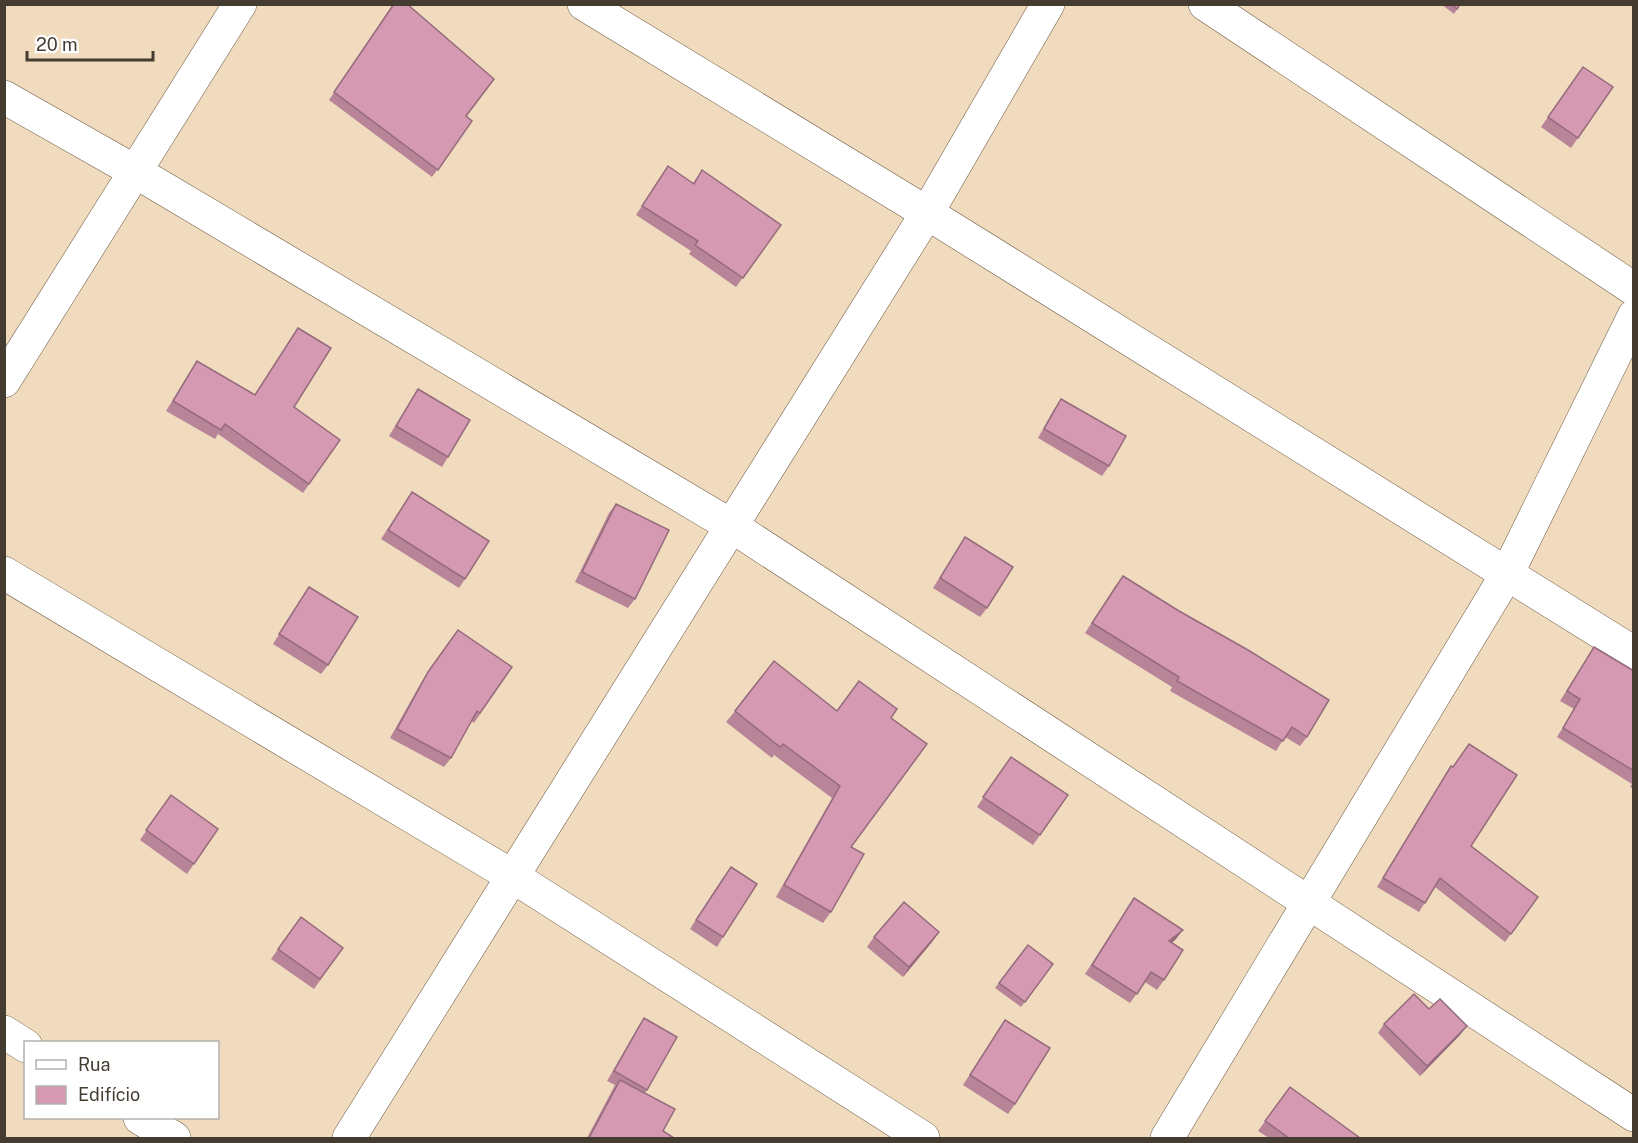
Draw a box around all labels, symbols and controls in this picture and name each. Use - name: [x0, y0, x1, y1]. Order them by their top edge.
- scale bar: [27, 24, 153, 62]
- text: 20 m: [36, 34, 78, 55]
- legend: [24, 1041, 219, 1119]
- text: Rua: [78, 1054, 110, 1075]
- text: Edifício: [78, 1084, 140, 1105]

